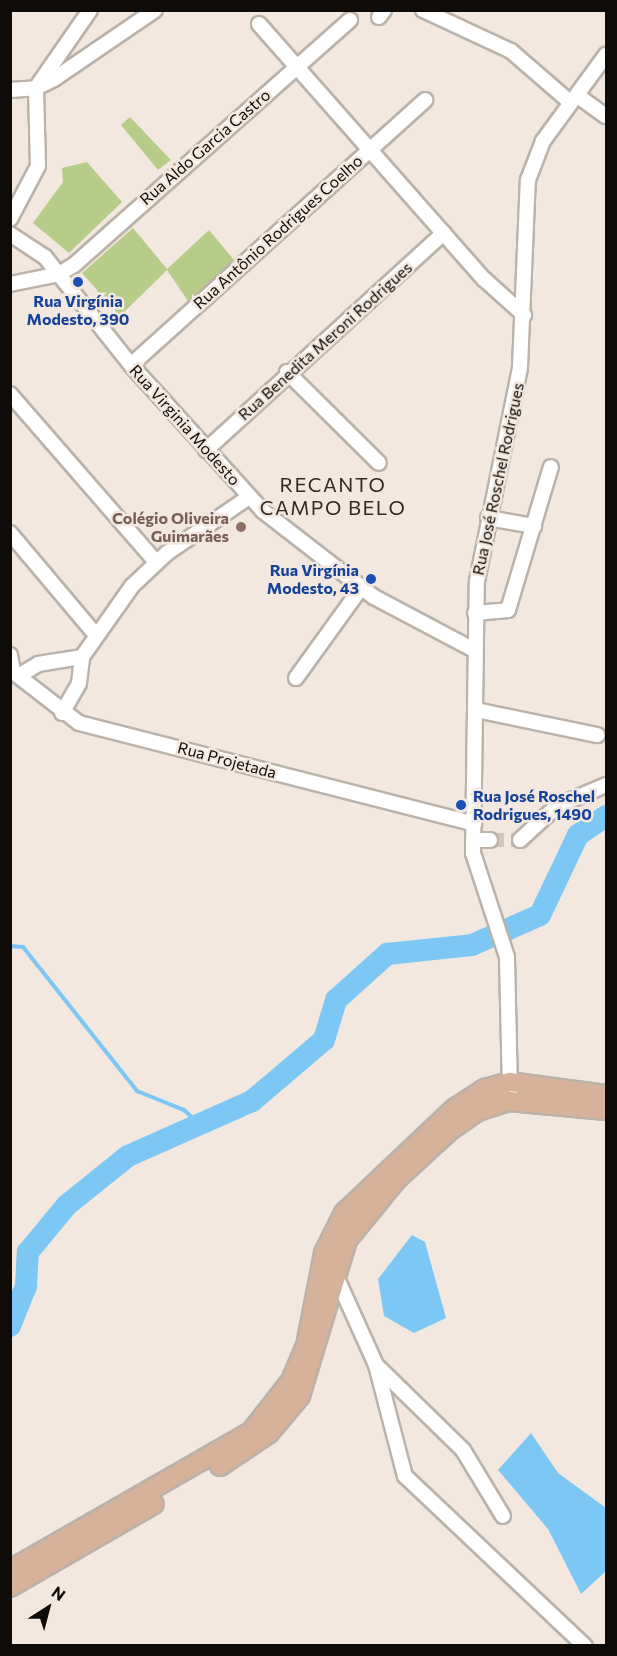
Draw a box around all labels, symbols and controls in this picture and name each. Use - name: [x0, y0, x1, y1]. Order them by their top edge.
- street label: Rua Aldo Garcia Castro: [136, 85, 274, 209]
- street label: Rua Antônio Rodrigues Coelho: [190, 151, 366, 313]
- street label: Rua Benedita Meroni Rodrigues: [234, 258, 416, 424]
- marker: Rua Virgínia Modesto, 390: [71, 275, 85, 289]
- place label: Rua Virgínia Modesto, 390: [27, 291, 129, 329]
- street label: Rua Virginia Modesto: [126, 361, 244, 489]
- street label: Rua José Roschel Rodrigues: [468, 381, 528, 577]
- district label: RECANTO CAMPO BELO: [260, 473, 406, 520]
- place label: Colégio Oliveira Guimarães: [112, 508, 229, 546]
- marker: Colégio Oliveira Guimarães: [234, 520, 248, 534]
- place label: Rua Virgínia Modesto, 43: [267, 560, 359, 598]
- marker: Rua Virgínia Modesto, 43: [364, 572, 378, 586]
- street label: Rua Projetada: [175, 738, 279, 782]
- place label: Rua José Roschel Rodrigues, 1490: [473, 786, 595, 824]
- marker: Rua José Roschel Rodrigues, 1490: [454, 798, 468, 812]
- north arrow: [18, 1578, 78, 1638]
- text: N: [48, 1582, 69, 1604]

